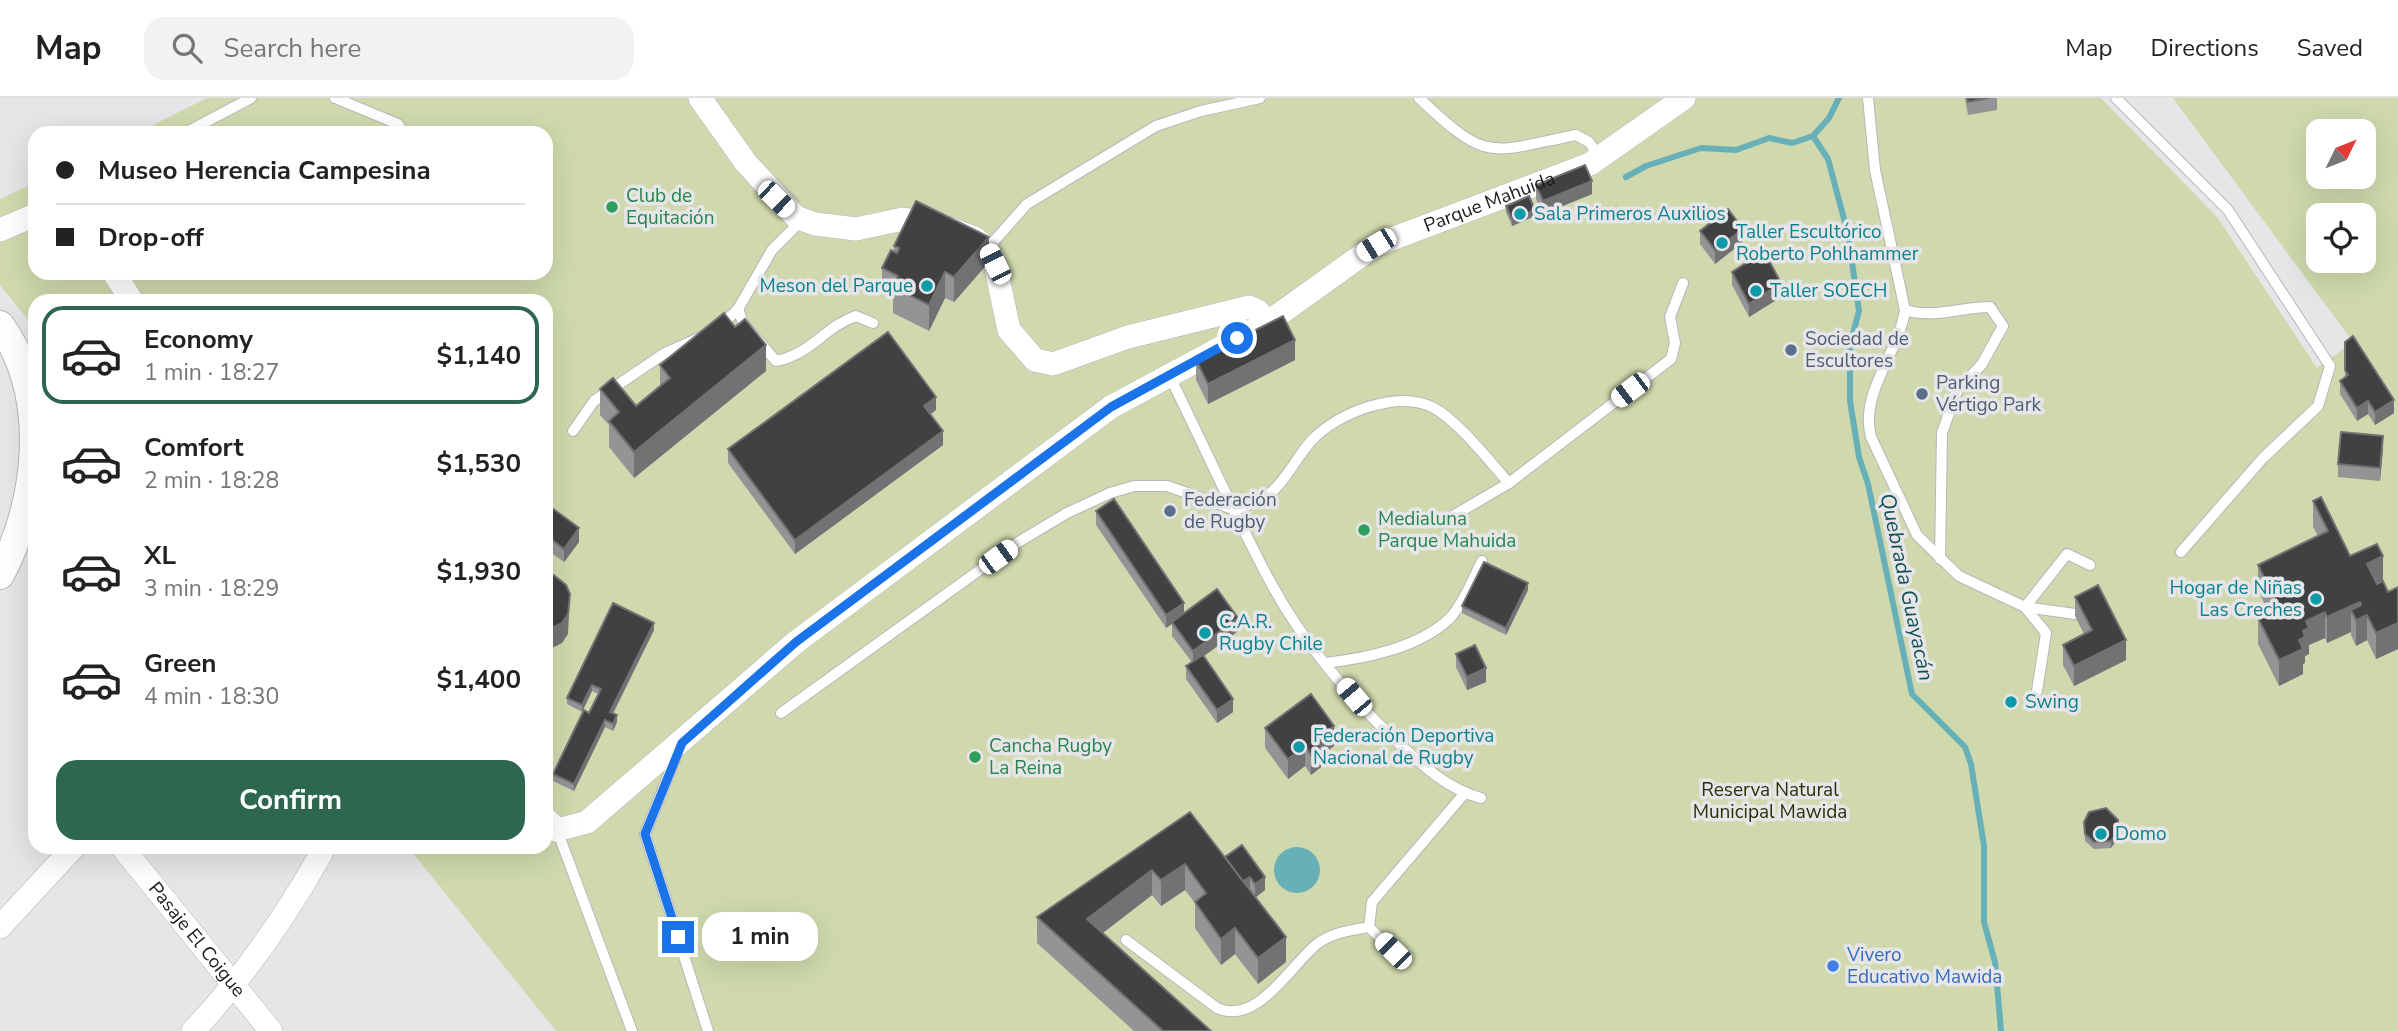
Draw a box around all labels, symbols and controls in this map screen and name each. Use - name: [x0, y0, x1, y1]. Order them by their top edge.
- search box: [144, 17, 634, 80]
- text: Map: [35, 26, 102, 71]
- icon: search: [168, 29, 206, 67]
- text: Search here: [224, 31, 361, 66]
- text: Map: [2065, 32, 2112, 64]
- text: Directions: [2150, 32, 2259, 64]
- text: Saved: [2297, 32, 2363, 64]
- north arrow: [2306, 119, 2376, 189]
- map controls: [2306, 119, 2376, 273]
- text: Museo Herencia Campesina: [98, 153, 431, 188]
- street label: Parque Mahuida: [1420, 165, 1559, 239]
- car: [754, 177, 799, 221]
- place label: Club de Equitación: [626, 183, 714, 231]
- marker: Club de Equitación: [604, 199, 620, 215]
- place label: Sala Primeros Auxilios: [1534, 201, 1726, 227]
- button: locate: [2306, 203, 2376, 273]
- marker: Sala Primeros Auxilios: [1512, 206, 1528, 222]
- place label: Taller Escultórico Roberto Pohlhammer: [1736, 219, 1919, 267]
- text: Drop-off: [98, 220, 204, 255]
- car: [1353, 225, 1400, 265]
- marker: Taller Escultórico Roberto Pohlhammer: [1714, 235, 1730, 251]
- car: [977, 241, 1014, 287]
- place label: Meson del Parque: [759, 273, 913, 299]
- marker: Meson del Parque: [919, 278, 935, 294]
- place label: Taller SOECH: [1770, 278, 1888, 304]
- marker: Taller SOECH: [1748, 283, 1764, 299]
- text: Economy: [144, 322, 253, 357]
- route start: [1221, 322, 1253, 354]
- icon: car: [60, 324, 123, 387]
- place label: Sociedad de Escultores: [1805, 326, 1909, 374]
- text: $1,140: [437, 338, 521, 373]
- marker: Sociedad de Escultores: [1783, 342, 1799, 358]
- text: 1 min · 18:27: [144, 357, 279, 388]
- car: [1607, 369, 1654, 411]
- place label: Parking Vértigo Park: [1935, 370, 2041, 418]
- marker: Parking Vértigo Park: [1914, 386, 1930, 402]
- text: Comfort: [144, 430, 244, 465]
- icon: car: [60, 432, 123, 495]
- text: $1,530: [437, 446, 521, 481]
- text: 2 min · 18:28: [144, 465, 279, 496]
- place label: Federación de Rugby: [1184, 487, 1277, 535]
- water label: Quebrada Guayacán: [1873, 491, 1941, 683]
- marker: Federación de Rugby: [1162, 503, 1178, 519]
- place label: Medialuna Parque Mahuida: [1378, 506, 1516, 554]
- marker: Medialuna Parque Mahuida: [1356, 522, 1372, 538]
- car: [975, 536, 1022, 578]
- text: XL: [144, 538, 176, 573]
- icon: car: [60, 540, 123, 603]
- text: $1,930: [437, 554, 521, 589]
- text: 3 min · 18:29: [144, 573, 279, 604]
- place label: Hogar de Niñas Las Creches: [2170, 575, 2302, 623]
- marker: Hogar de Niñas Las Creches: [2308, 591, 2324, 607]
- place label: C.A.R. Rugby Chile: [1219, 609, 1323, 657]
- marker: C.A.R. Rugby Chile: [1197, 625, 1213, 641]
- text: Green: [144, 646, 217, 681]
- icon: car: [60, 648, 123, 711]
- text: $1,400: [437, 662, 521, 697]
- car: [1333, 674, 1376, 720]
- text: 4 min · 18:30: [144, 681, 279, 712]
- place label: Swing: [2025, 689, 2079, 715]
- marker: Swing: [2003, 694, 2019, 710]
- place label: Federación Deportiva Nacional de Rugby: [1313, 723, 1494, 771]
- place label: Cancha Rugby La Reina: [989, 733, 1112, 781]
- marker: Federación Deportiva Nacional de Rugby: [1291, 739, 1307, 755]
- marker: Cancha Rugby La Reina: [967, 749, 983, 765]
- button: Confirm: [56, 760, 525, 840]
- park label: Reserva Natural Municipal Mawida: [1693, 777, 1847, 825]
- place label: Domo: [2115, 821, 2167, 847]
- marker: Domo: [2093, 826, 2109, 842]
- street label: Pasaje El Coigue: [142, 877, 251, 1002]
- callout: 1 min: [702, 912, 818, 962]
- route end: [662, 921, 694, 953]
- text: 1 min: [730, 921, 790, 952]
- car: [1371, 929, 1416, 973]
- place label: Vivero Educativo Mawida: [1846, 942, 2002, 990]
- marker: Vivero Educativo Mawida: [1825, 958, 1841, 974]

